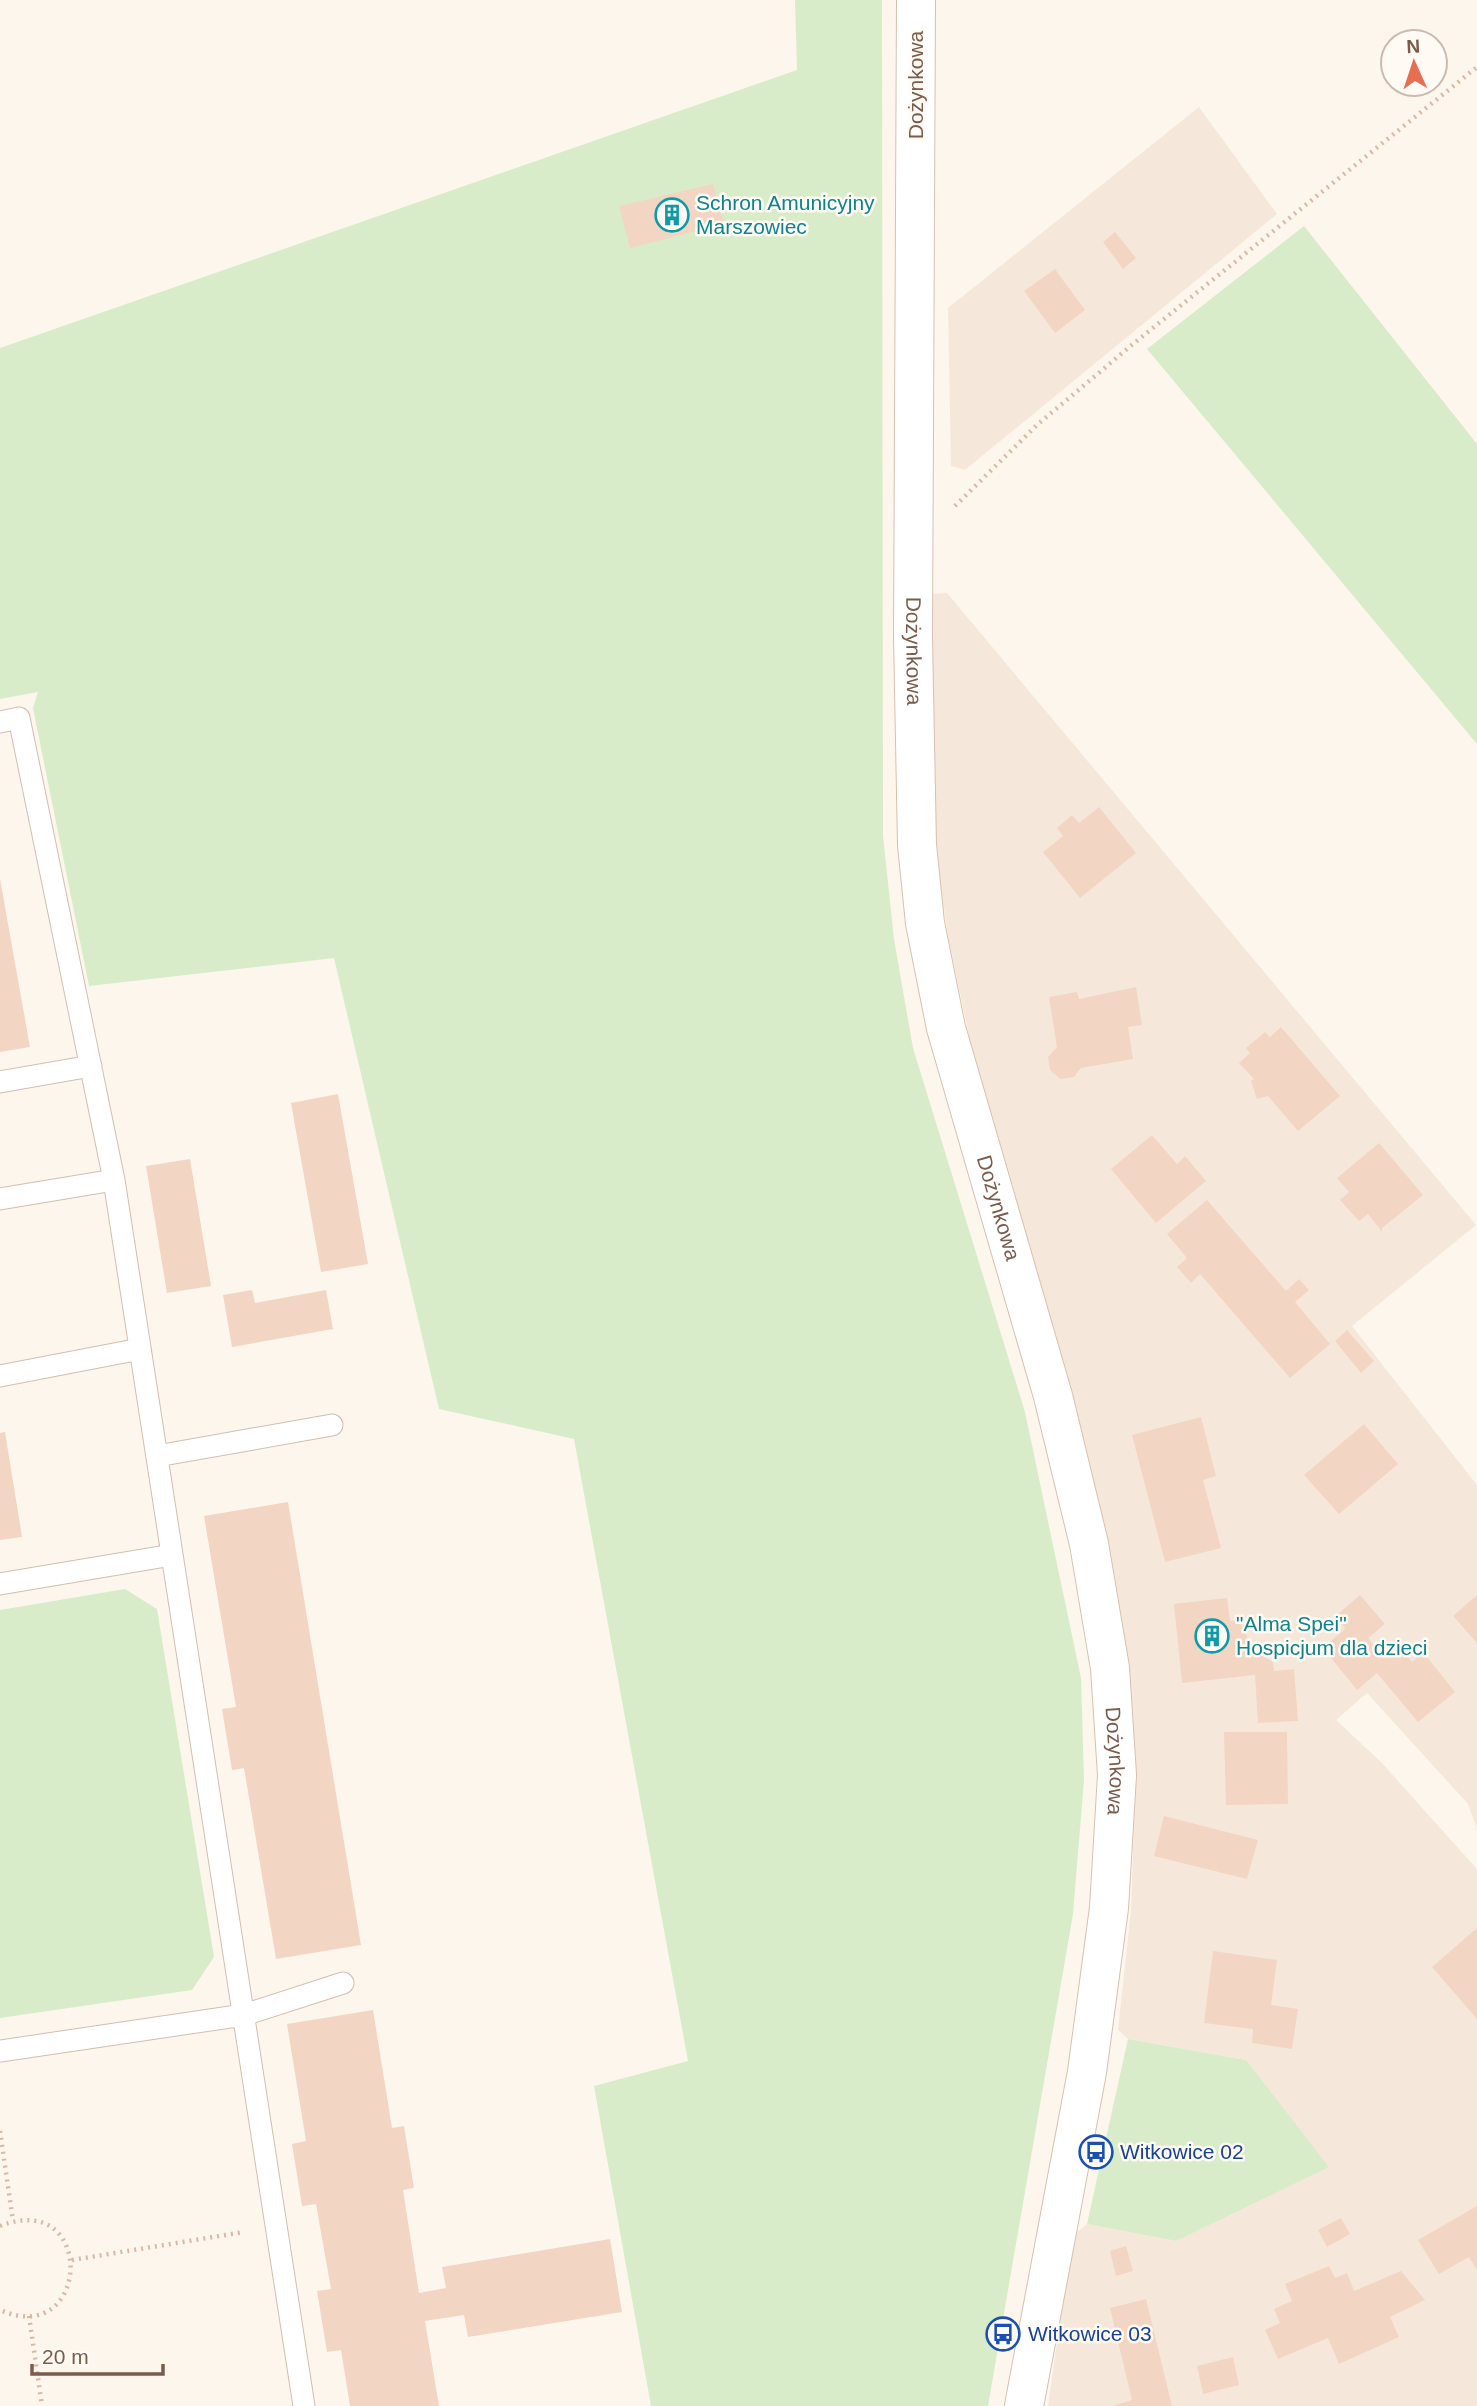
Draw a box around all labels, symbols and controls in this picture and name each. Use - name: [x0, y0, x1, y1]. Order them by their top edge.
- north arrow: [1379, 28, 1449, 98]
- street label: Dożynkowa: [904, 30, 927, 139]
- text: N: [1406, 36, 1421, 57]
- place label: Schron Amunicyjny Marszowiec: [696, 191, 875, 238]
- building icon: Schron Amunicyjny Marszowiec: [653, 196, 691, 234]
- street label: Dożynkowa: [902, 597, 926, 706]
- street label: Dożynkowa: [973, 1153, 1025, 1264]
- place label: "Alma Spei" Hospicjum dla dzieci: [1236, 1612, 1427, 1659]
- building icon: "Alma Spei" Hospicjum dla dzieci: [1193, 1617, 1231, 1655]
- street label: Dożynkowa: [1102, 1706, 1129, 1816]
- bus stop icon: Witkowice 02: [1077, 2133, 1115, 2171]
- place label: Witkowice 02: [1120, 2140, 1244, 2163]
- bus stop icon: Witkowice 03: [984, 2315, 1022, 2353]
- place label: Witkowice 03: [1028, 2322, 1152, 2345]
- scale bar: [32, 2332, 163, 2376]
- text: 20 m: [42, 2345, 89, 2368]

